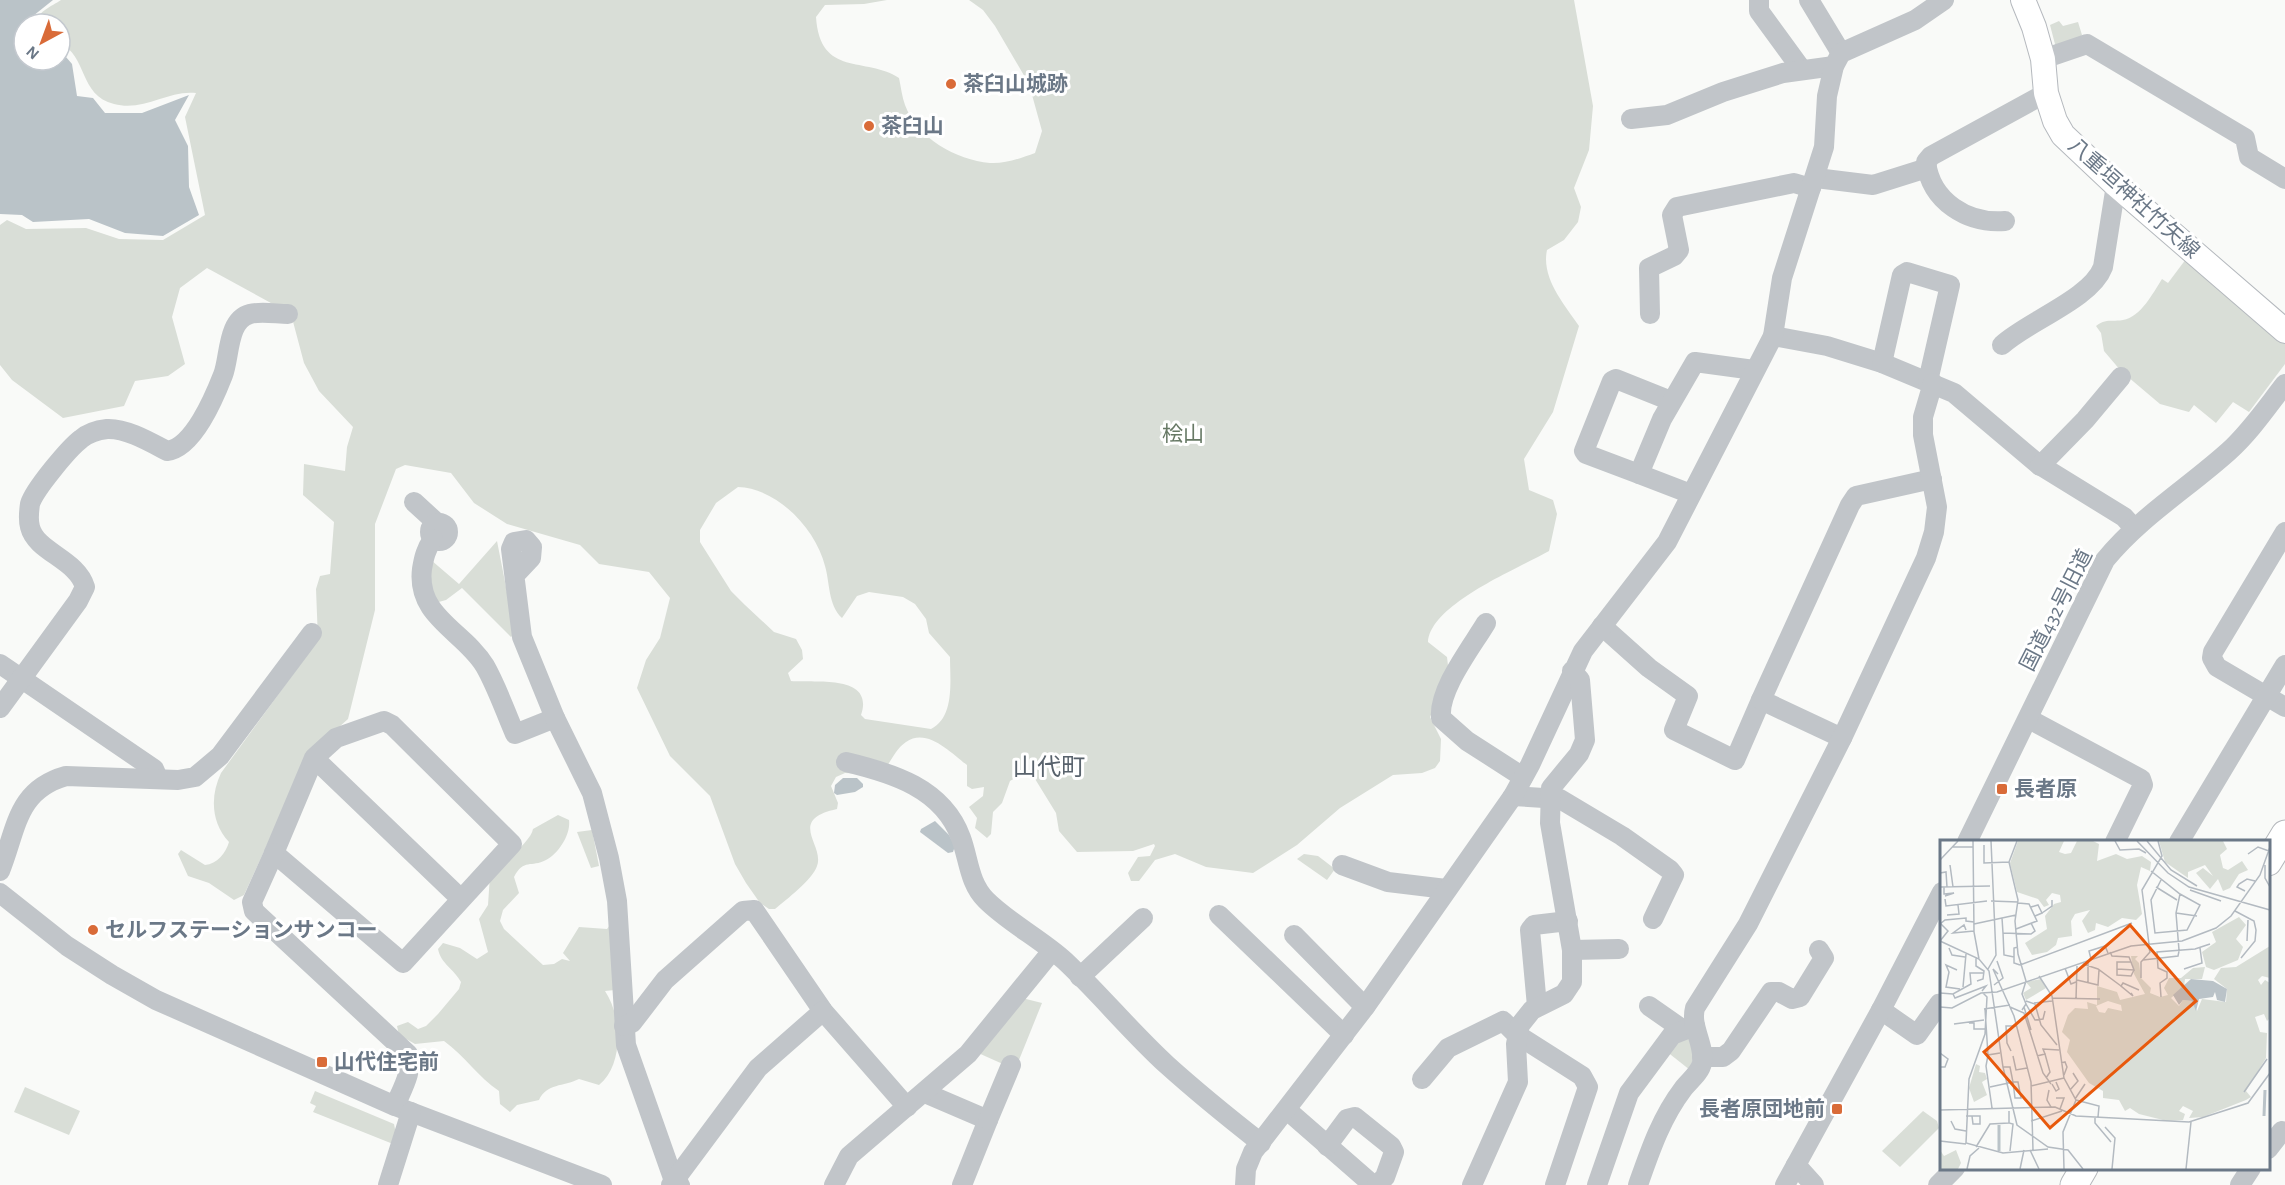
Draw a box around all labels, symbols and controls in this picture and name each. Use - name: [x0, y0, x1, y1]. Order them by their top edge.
- north arrow: [12, 12, 72, 72]
- text: N: [23, 43, 42, 62]
- place label: 茶臼山城跡: [963, 72, 1068, 95]
- marker: 茶臼山城跡: [944, 77, 958, 91]
- place label: 茶臼山: [881, 115, 944, 137]
- marker: 茶臼山: [862, 119, 876, 133]
- street label: 八重垣神社竹矢線: [2064, 134, 2204, 262]
- park label: 桧山: [1162, 423, 1204, 445]
- street label: 国道432号旧道: [2016, 546, 2096, 674]
- district label: 山代町: [1013, 755, 1085, 780]
- place label: 長者原: [2014, 778, 2077, 800]
- marker: 長者原: [1995, 782, 2009, 796]
- inset map: [1940, 840, 2270, 1170]
- place label: セルフステーションサンコー: [105, 920, 378, 941]
- marker: セルフステーションサンコー: [86, 923, 100, 937]
- place label: 山代住宅前: [334, 1050, 439, 1073]
- marker: 山代住宅前: [315, 1055, 329, 1069]
- place label: 長者原団地前: [1699, 1097, 1825, 1120]
- marker: 長者原団地前: [1830, 1102, 1844, 1116]

